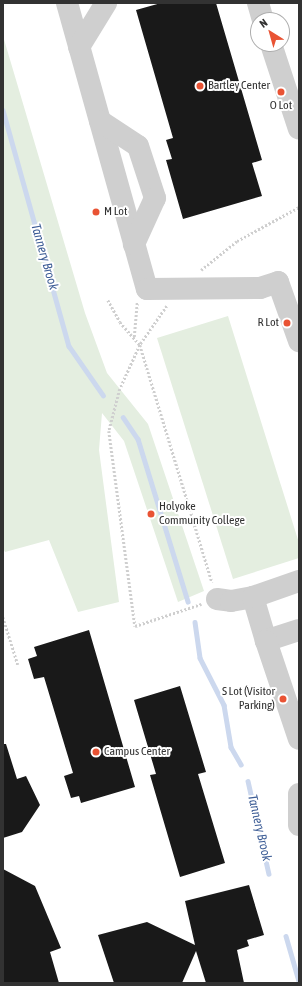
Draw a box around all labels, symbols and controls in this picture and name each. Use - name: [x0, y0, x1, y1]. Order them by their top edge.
- north arrow: [250, 12, 290, 52]
- text: N: [257, 16, 270, 30]
- place label: Bartley Center: [208, 79, 270, 93]
- marker: Bartley Center: [195, 81, 205, 91]
- marker: O Lot: [276, 87, 286, 97]
- place label: O Lot: [270, 99, 292, 113]
- place label: M Lot: [104, 205, 127, 219]
- marker: M Lot: [91, 207, 101, 217]
- water label: Tannery Brook: [27, 222, 61, 292]
- place label: R Lot: [258, 316, 279, 330]
- marker: R Lot: [282, 318, 292, 328]
- place label: Holyoke Community College: [159, 500, 245, 528]
- marker: Holyoke Community College: [146, 509, 156, 519]
- place label: S Lot (Visitor Parking): [222, 685, 275, 713]
- marker: S Lot (Visitor Parking): [278, 694, 288, 704]
- place label: Campus Center: [104, 745, 170, 759]
- marker: Campus Center: [91, 747, 101, 757]
- water label: Tannery Brook: [244, 793, 274, 863]

